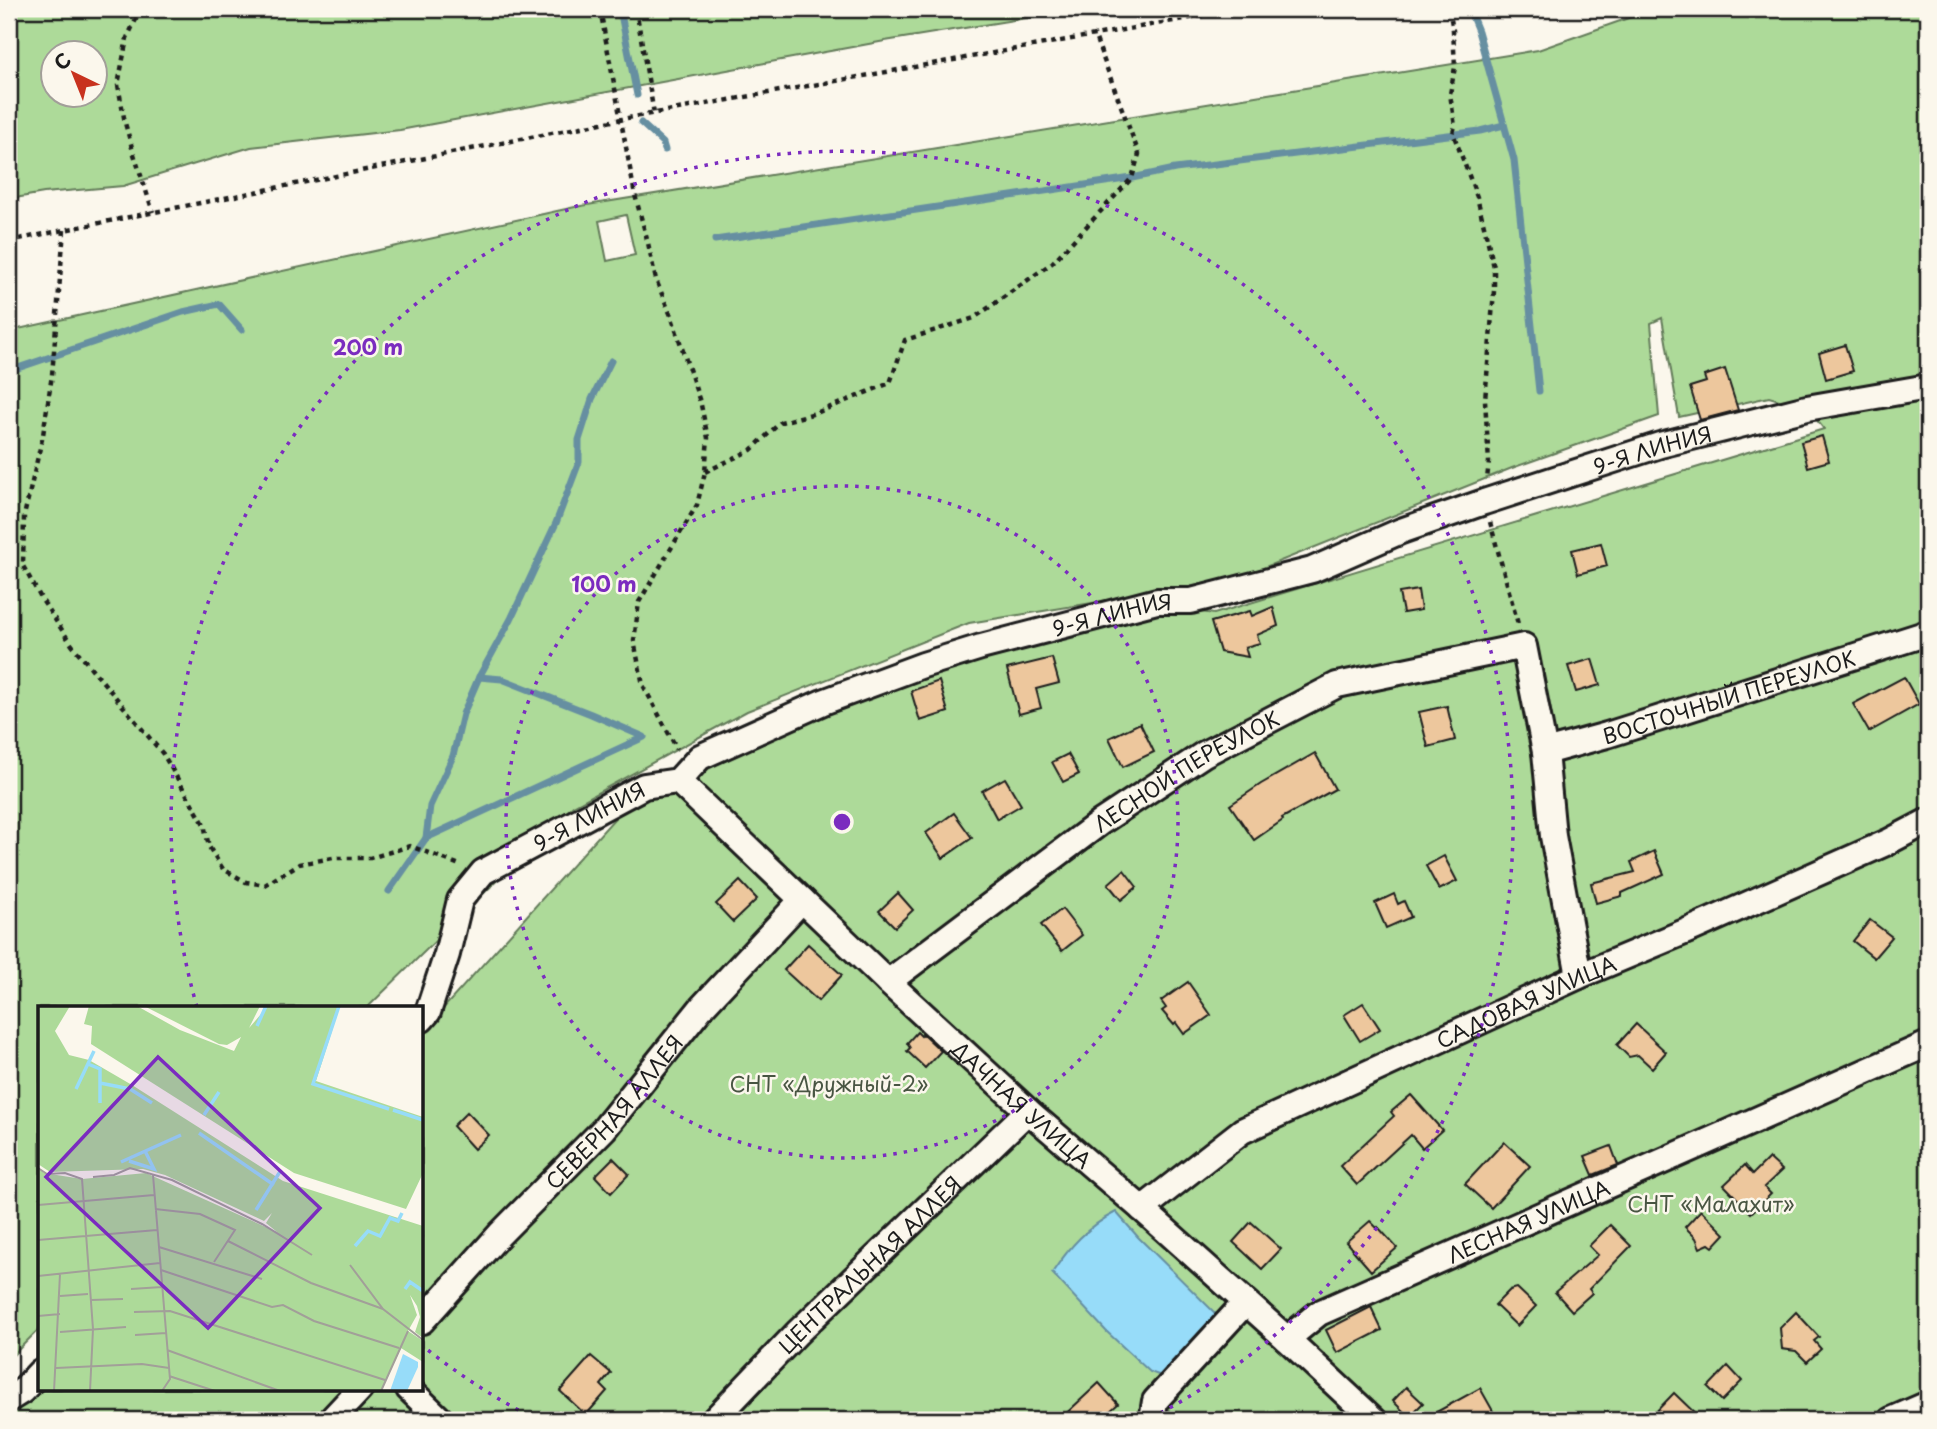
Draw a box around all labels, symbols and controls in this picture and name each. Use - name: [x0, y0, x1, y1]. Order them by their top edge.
- north arrow: [38, 38, 108, 108]
- text: С: [47, 46, 77, 76]
- text: 200 m: [333, 330, 403, 362]
- street label: 9-Я ЛИНИЯ: [1589, 417, 1715, 482]
- text: 100 m: [571, 567, 637, 599]
- street label: 9-Я ЛИНИЯ: [1049, 585, 1172, 644]
- street label: ВОСТОЧНЫЙ ПЕРЕУЛОК: [1598, 641, 1859, 751]
- street label: ЛЕСНОЙ ПЕРЕУЛОК: [1087, 702, 1285, 839]
- street label: 9-Я ЛИНИЯ: [527, 773, 650, 858]
- centre of rings: [830, 810, 854, 834]
- street label: САДОВАЯ УЛИЦА: [1430, 946, 1621, 1056]
- inset map: [38, 1006, 424, 1390]
- street label: СЕВЕРНАЯ АЛЛЕЯ: [537, 1027, 690, 1196]
- street label: ДАЧНАЯ УЛИЦА: [944, 1032, 1099, 1175]
- park label: СНТ «Дружный-2»: [730, 1067, 928, 1099]
- street label: ЦЕНТРАЛЬНАЯ АЛЛЕЯ: [770, 1168, 968, 1360]
- street label: ЛЕСНАЯ УЛИЦА: [1442, 1171, 1615, 1270]
- park label: СНТ «Малахит»: [1627, 1187, 1795, 1219]

